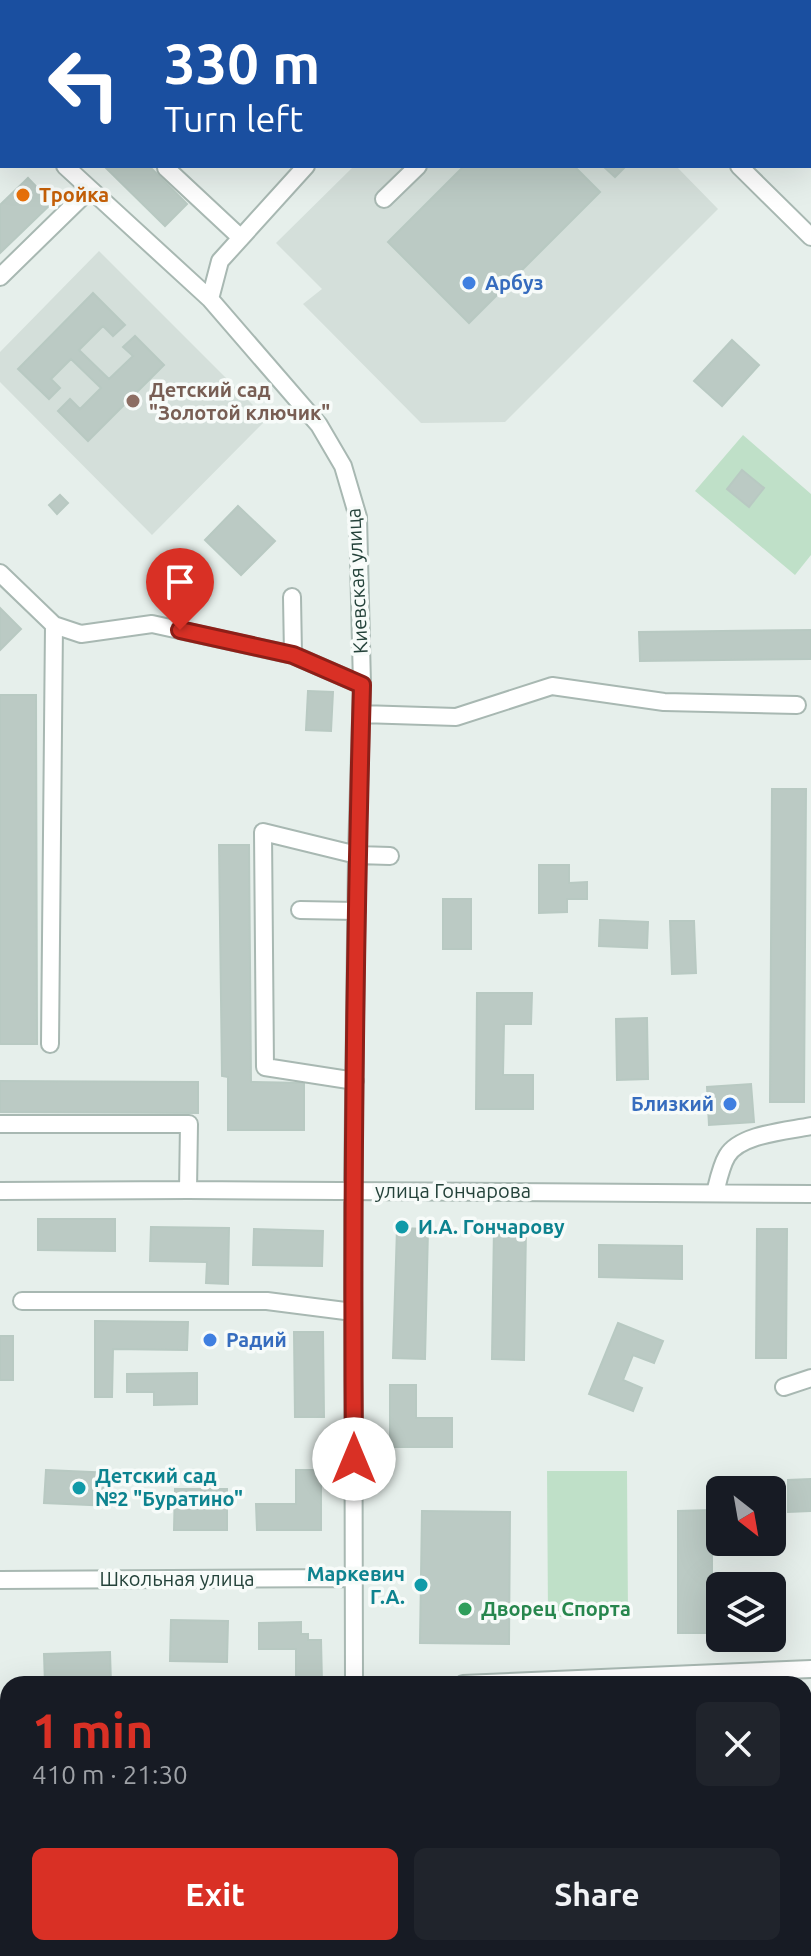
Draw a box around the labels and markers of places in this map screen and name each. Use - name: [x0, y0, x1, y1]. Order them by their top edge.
- place label: Тройка: [39, 183, 109, 206]
- marker: Тройка: [14, 186, 32, 204]
- place label: Арбуз: [485, 271, 544, 294]
- marker: Арбуз: [460, 274, 478, 292]
- place label: Детский сад "Золотой ключик": [149, 378, 330, 424]
- marker: Детский сад "Золотой ключик": [124, 392, 142, 410]
- pin: [146, 548, 214, 630]
- place label: Близкий: [631, 1092, 714, 1115]
- marker: Близкий: [721, 1095, 739, 1113]
- place label: И.А. Гончарову: [418, 1215, 565, 1238]
- marker: И.А. Гончарову: [393, 1218, 411, 1236]
- place label: Радий: [226, 1328, 287, 1351]
- marker: Радий: [201, 1331, 219, 1349]
- place label: Детский сад №2 "Буратино": [95, 1464, 243, 1510]
- marker: Детский сад №2 "Буратино": [70, 1479, 88, 1497]
- place label: Маркевич Г.А.: [307, 1562, 405, 1608]
- marker: Маркевич Г.А.: [412, 1576, 430, 1594]
- place label: Дворец Спорта: [481, 1597, 631, 1620]
- marker: Дворец Спорта: [456, 1600, 474, 1618]

